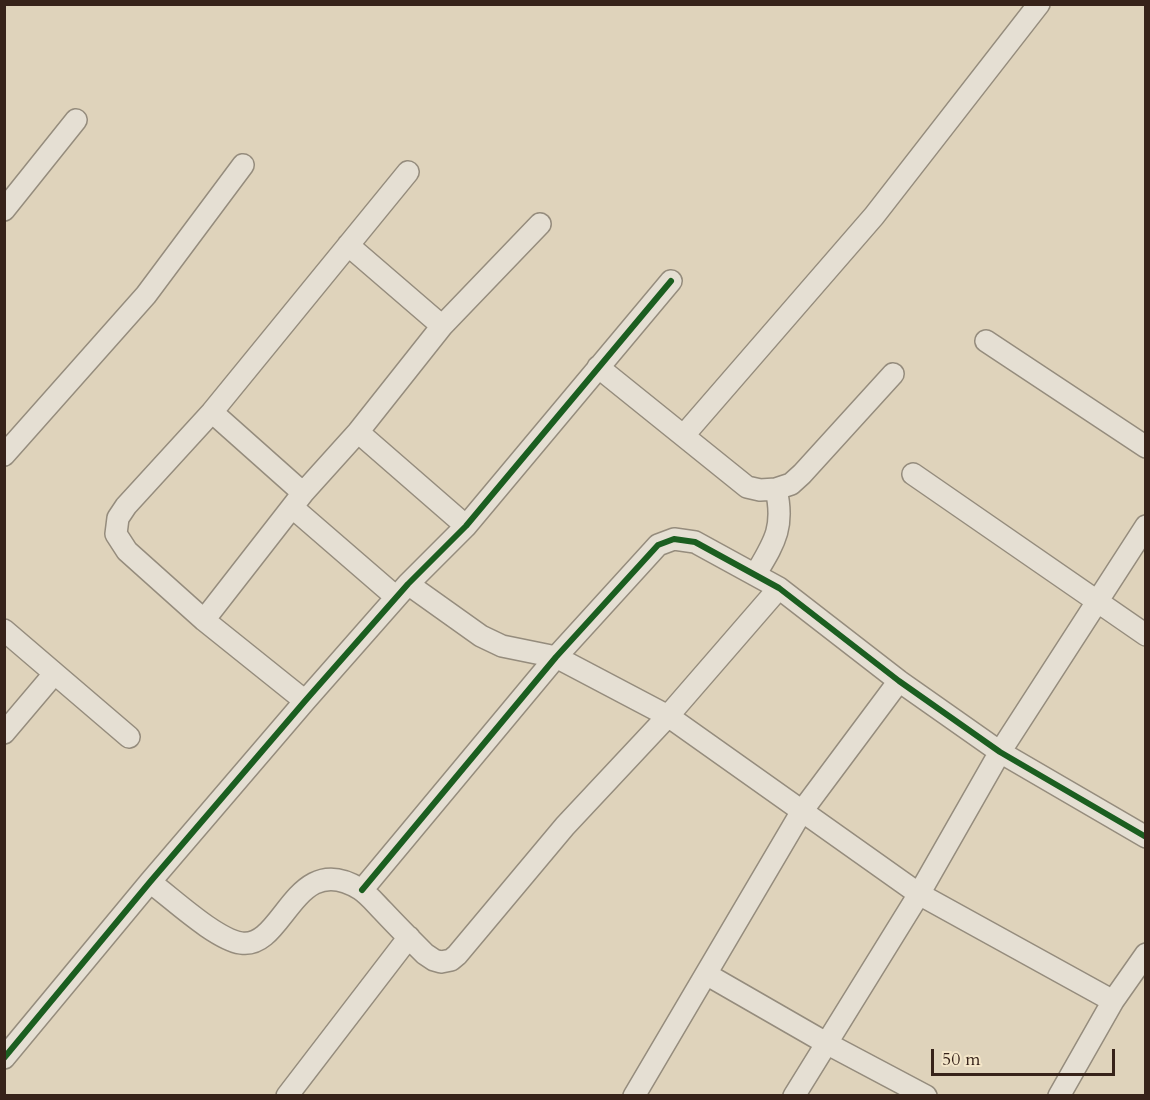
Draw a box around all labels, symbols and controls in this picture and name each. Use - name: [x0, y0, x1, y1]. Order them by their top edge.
- scale bar: [934, 1037, 1118, 1075]
- text: 50 m: [942, 1047, 981, 1072]

